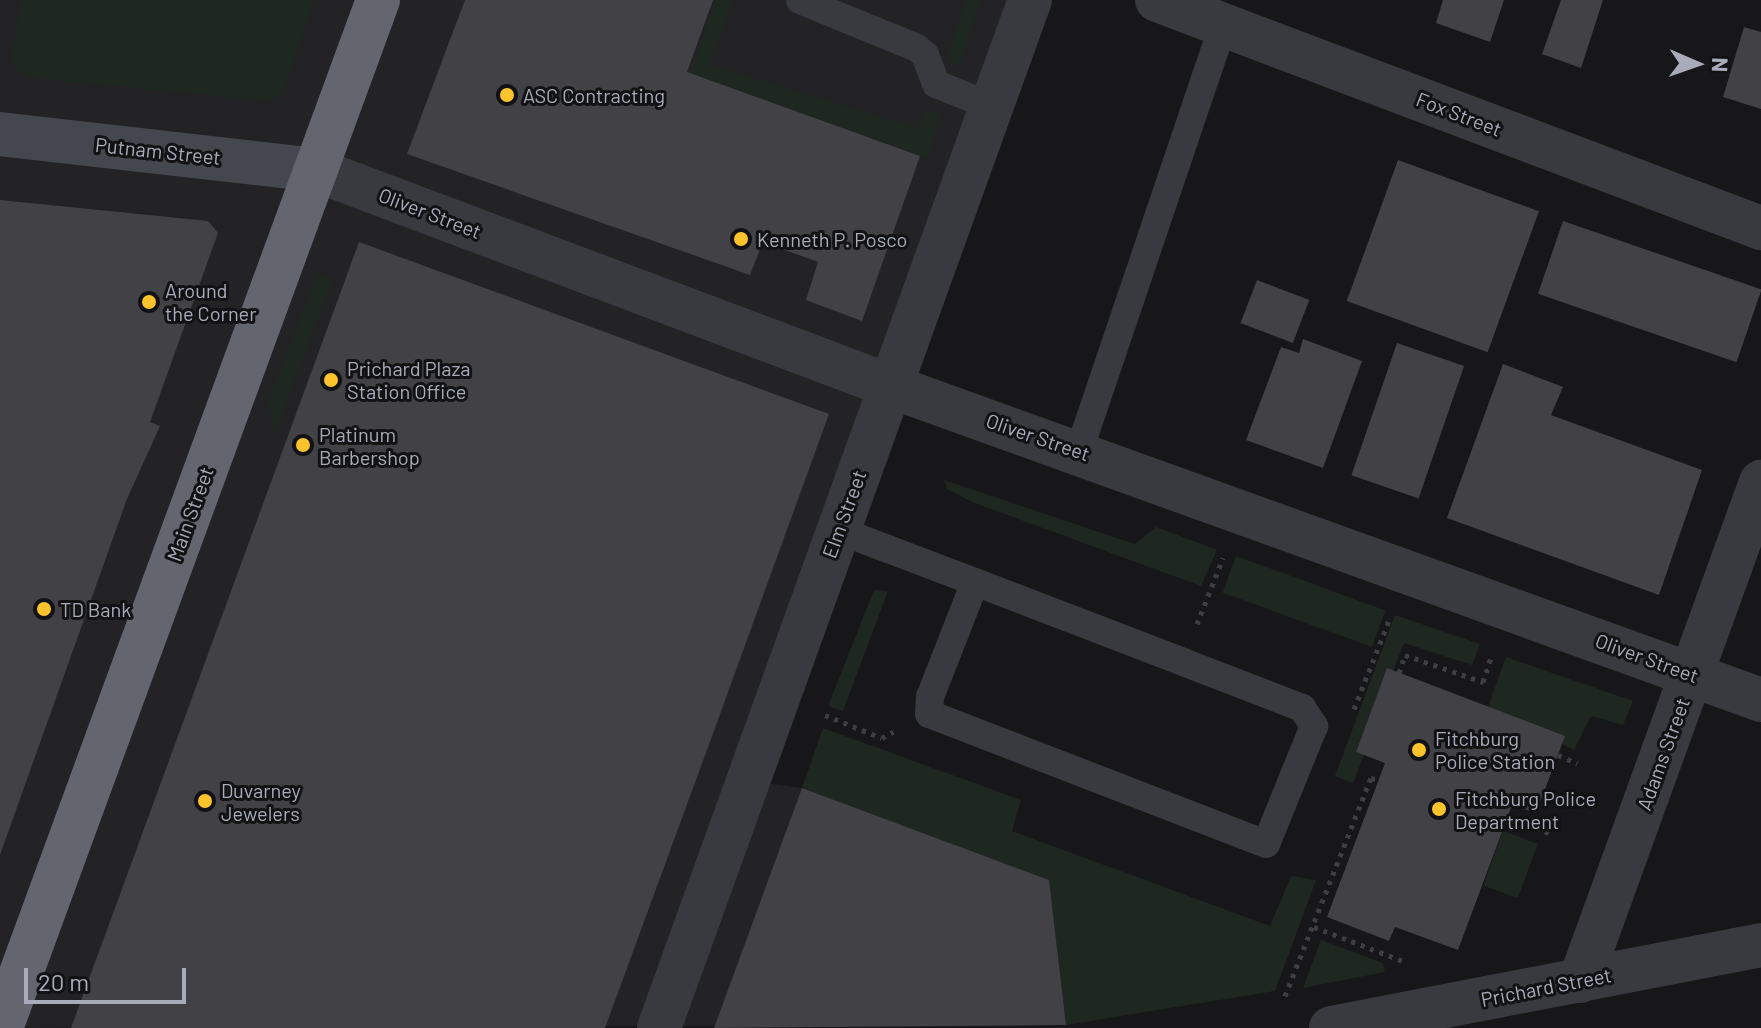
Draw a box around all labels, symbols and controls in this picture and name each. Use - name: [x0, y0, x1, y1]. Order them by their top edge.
- north arrow: [1657, 24, 1737, 104]
- text: N: [1708, 57, 1734, 73]
- place label: ASC Contracting: [523, 83, 665, 107]
- marker: ASC Contracting: [498, 86, 516, 104]
- street label: Fox Street: [1413, 87, 1505, 141]
- street label: Putnam Street: [94, 132, 222, 170]
- street label: Oliver Street: [375, 182, 485, 244]
- place label: Kenneth P. Posco: [757, 227, 908, 251]
- marker: Kenneth P. Posco: [732, 230, 750, 248]
- place label: Around the Corner: [165, 278, 256, 325]
- marker: Around the Corner: [140, 293, 158, 311]
- place label: Prichard Plaza Station Office: [347, 356, 470, 403]
- marker: Prichard Plaza Station Office: [322, 371, 340, 389]
- street label: Oliver Street: [983, 408, 1093, 466]
- place label: Platinum Barbershop: [319, 422, 420, 469]
- marker: Platinum Barbershop: [294, 436, 312, 454]
- street label: Main Street: [162, 463, 218, 565]
- street label: Elm Street: [817, 467, 871, 561]
- place label: TD Bank: [60, 597, 131, 621]
- marker: TD Bank: [35, 600, 53, 618]
- street label: Oliver Street: [1592, 628, 1702, 688]
- street label: Adams Street: [1632, 695, 1694, 813]
- place label: Fitchburg Police Station: [1435, 726, 1555, 773]
- marker: Fitchburg Police Station: [1410, 741, 1428, 759]
- place label: Duvarney Jewelers: [221, 778, 301, 825]
- place label: Fitchburg Police Department: [1455, 786, 1596, 833]
- marker: Duvarney Jewelers: [196, 792, 214, 810]
- marker: Fitchburg Police Department: [1430, 800, 1448, 818]
- scale bar: [28, 952, 190, 1002]
- street label: Prichard Street: [1479, 963, 1613, 1011]
- text: 20 m: [38, 967, 89, 996]

